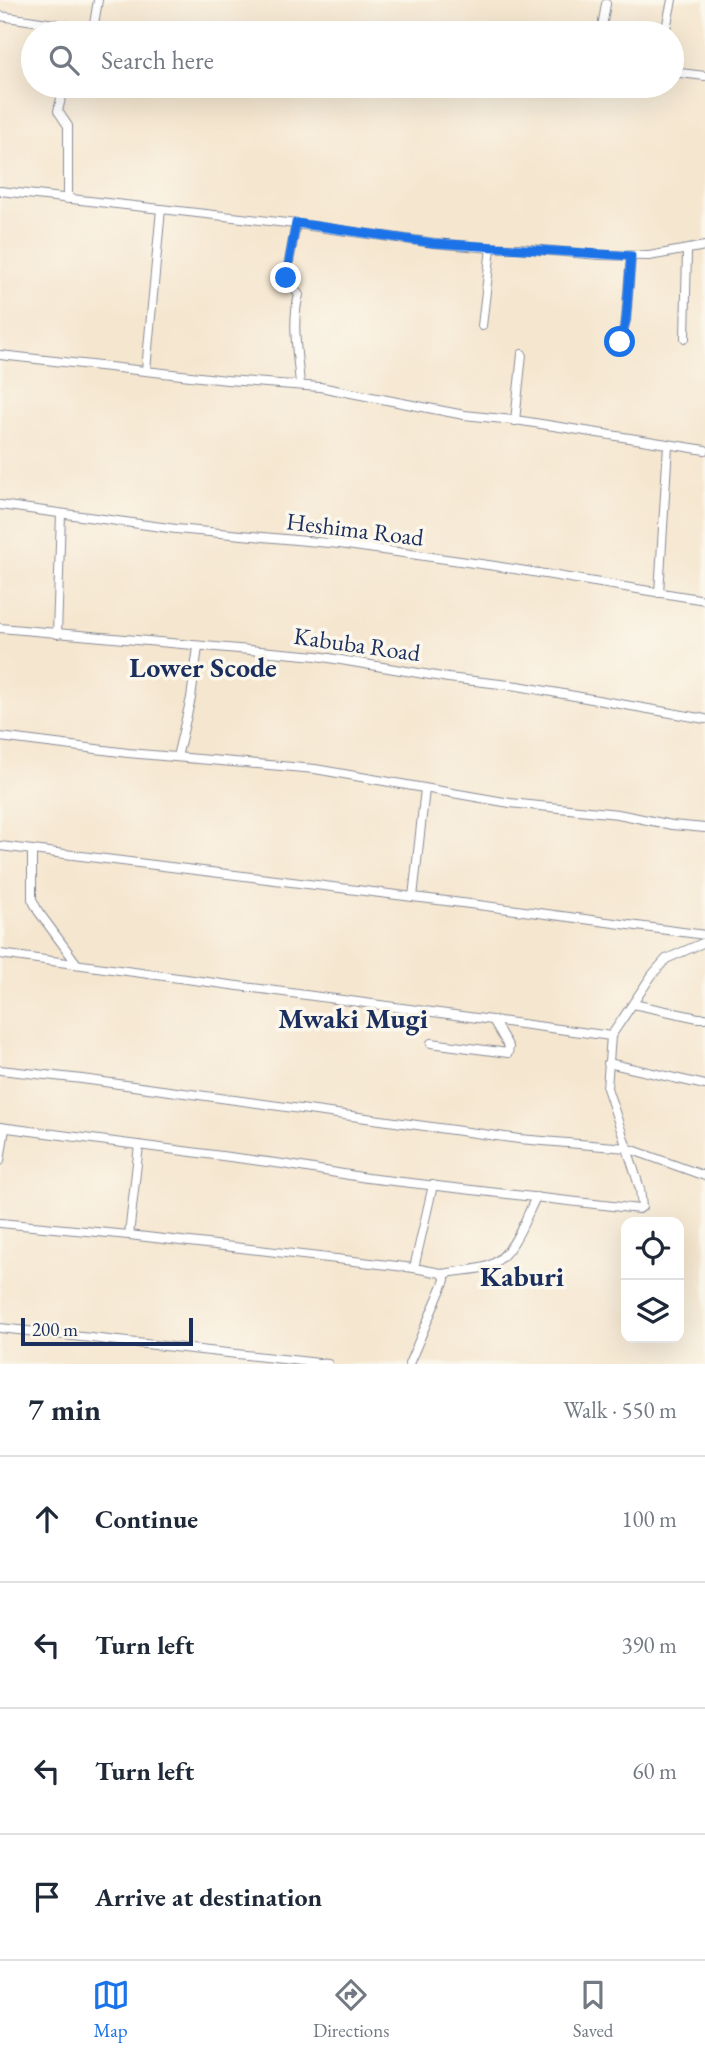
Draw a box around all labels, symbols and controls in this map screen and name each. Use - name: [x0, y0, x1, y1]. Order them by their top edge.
- search box: [21, 21, 684, 98]
- icon: search: [45, 41, 83, 79]
- text: Search here: [101, 43, 214, 77]
- route end: [270, 262, 301, 293]
- route start: [604, 326, 635, 357]
- street label: Heshima Road: [285, 505, 426, 553]
- street label: Kabuba Road: [292, 620, 423, 668]
- district label: Lower Scode: [129, 649, 277, 685]
- district label: Mwaki Mugi: [278, 1000, 428, 1036]
- map controls: [621, 1217, 684, 1343]
- button: locate: [621, 1217, 684, 1280]
- district label: Kaburi: [480, 1258, 564, 1294]
- button: layers: [621, 1280, 684, 1343]
- scale bar: [21, 1315, 192, 1347]
- text: 200 m: [32, 1317, 78, 1342]
- text: 7 min: [28, 1390, 101, 1429]
- text: Walk · 550 m: [563, 1395, 677, 1425]
- icon: ahead: [28, 1500, 66, 1538]
- text: Continue: [95, 1502, 198, 1536]
- text: 100 m: [621, 1504, 677, 1534]
- icon: left: [28, 1626, 66, 1664]
- text: Turn left: [95, 1628, 194, 1662]
- text: 390 m: [621, 1630, 677, 1660]
- icon: left: [28, 1752, 66, 1790]
- text: Turn left: [95, 1754, 194, 1788]
- text: 60 m: [632, 1756, 677, 1786]
- icon: arrive: [28, 1878, 66, 1916]
- text: Arrive at destination: [95, 1880, 322, 1914]
- tab: Map: [92, 1976, 130, 2043]
- tab: Directions: [313, 1976, 389, 2043]
- tab: Saved: [573, 1976, 613, 2043]

